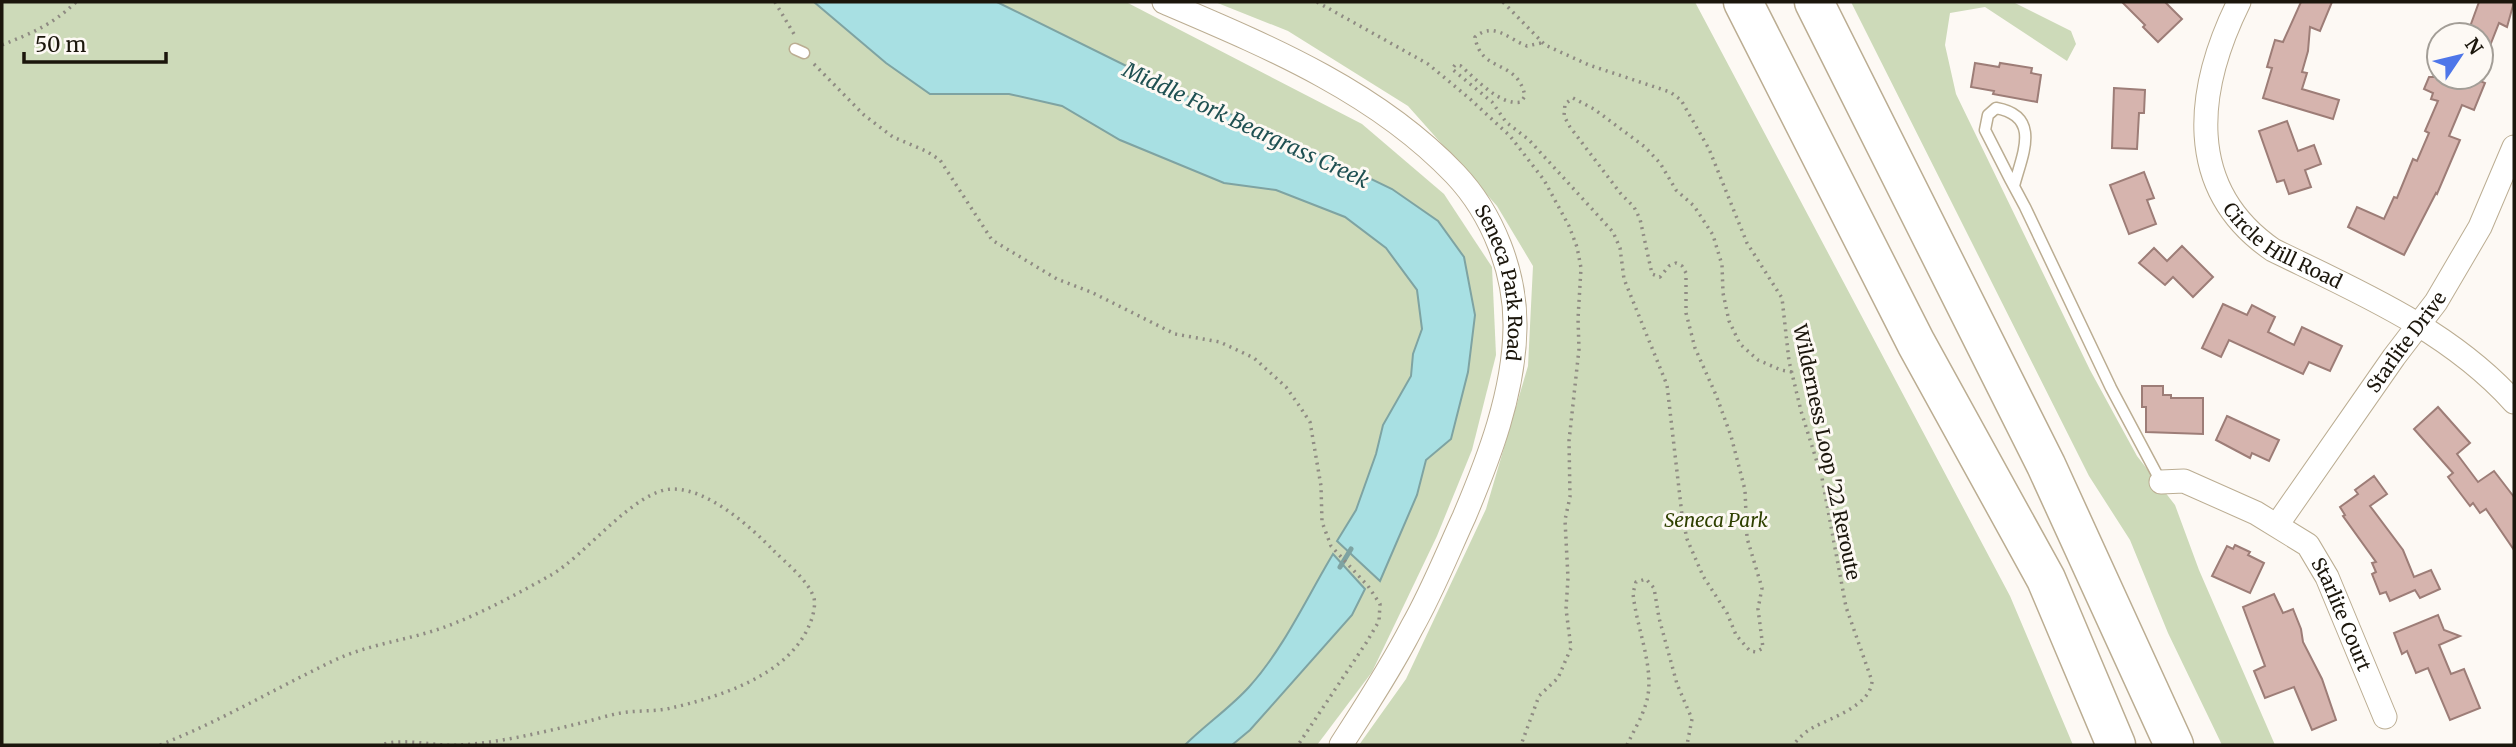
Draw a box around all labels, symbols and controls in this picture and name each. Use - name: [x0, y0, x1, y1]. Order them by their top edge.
- scale bar: [24, 21, 166, 65]
- north arrow: [2425, 21, 2495, 91]
- text: 50 m: [35, 31, 86, 58]
- text: N: [2460, 33, 2488, 59]
- water label: Middle Fork Beargrass Creek: [1118, 56, 1374, 194]
- street label: Circle Hill Road: [2218, 198, 2346, 294]
- street label: Seneca Park Road: [1470, 200, 1527, 362]
- street label: Starlite Drive: [2361, 287, 2451, 397]
- street label: Wilderness Loop '22 Reroute: [1788, 321, 1866, 582]
- park label: Seneca Park: [1664, 508, 1768, 532]
- street label: Starlite Court: [2306, 553, 2377, 675]

